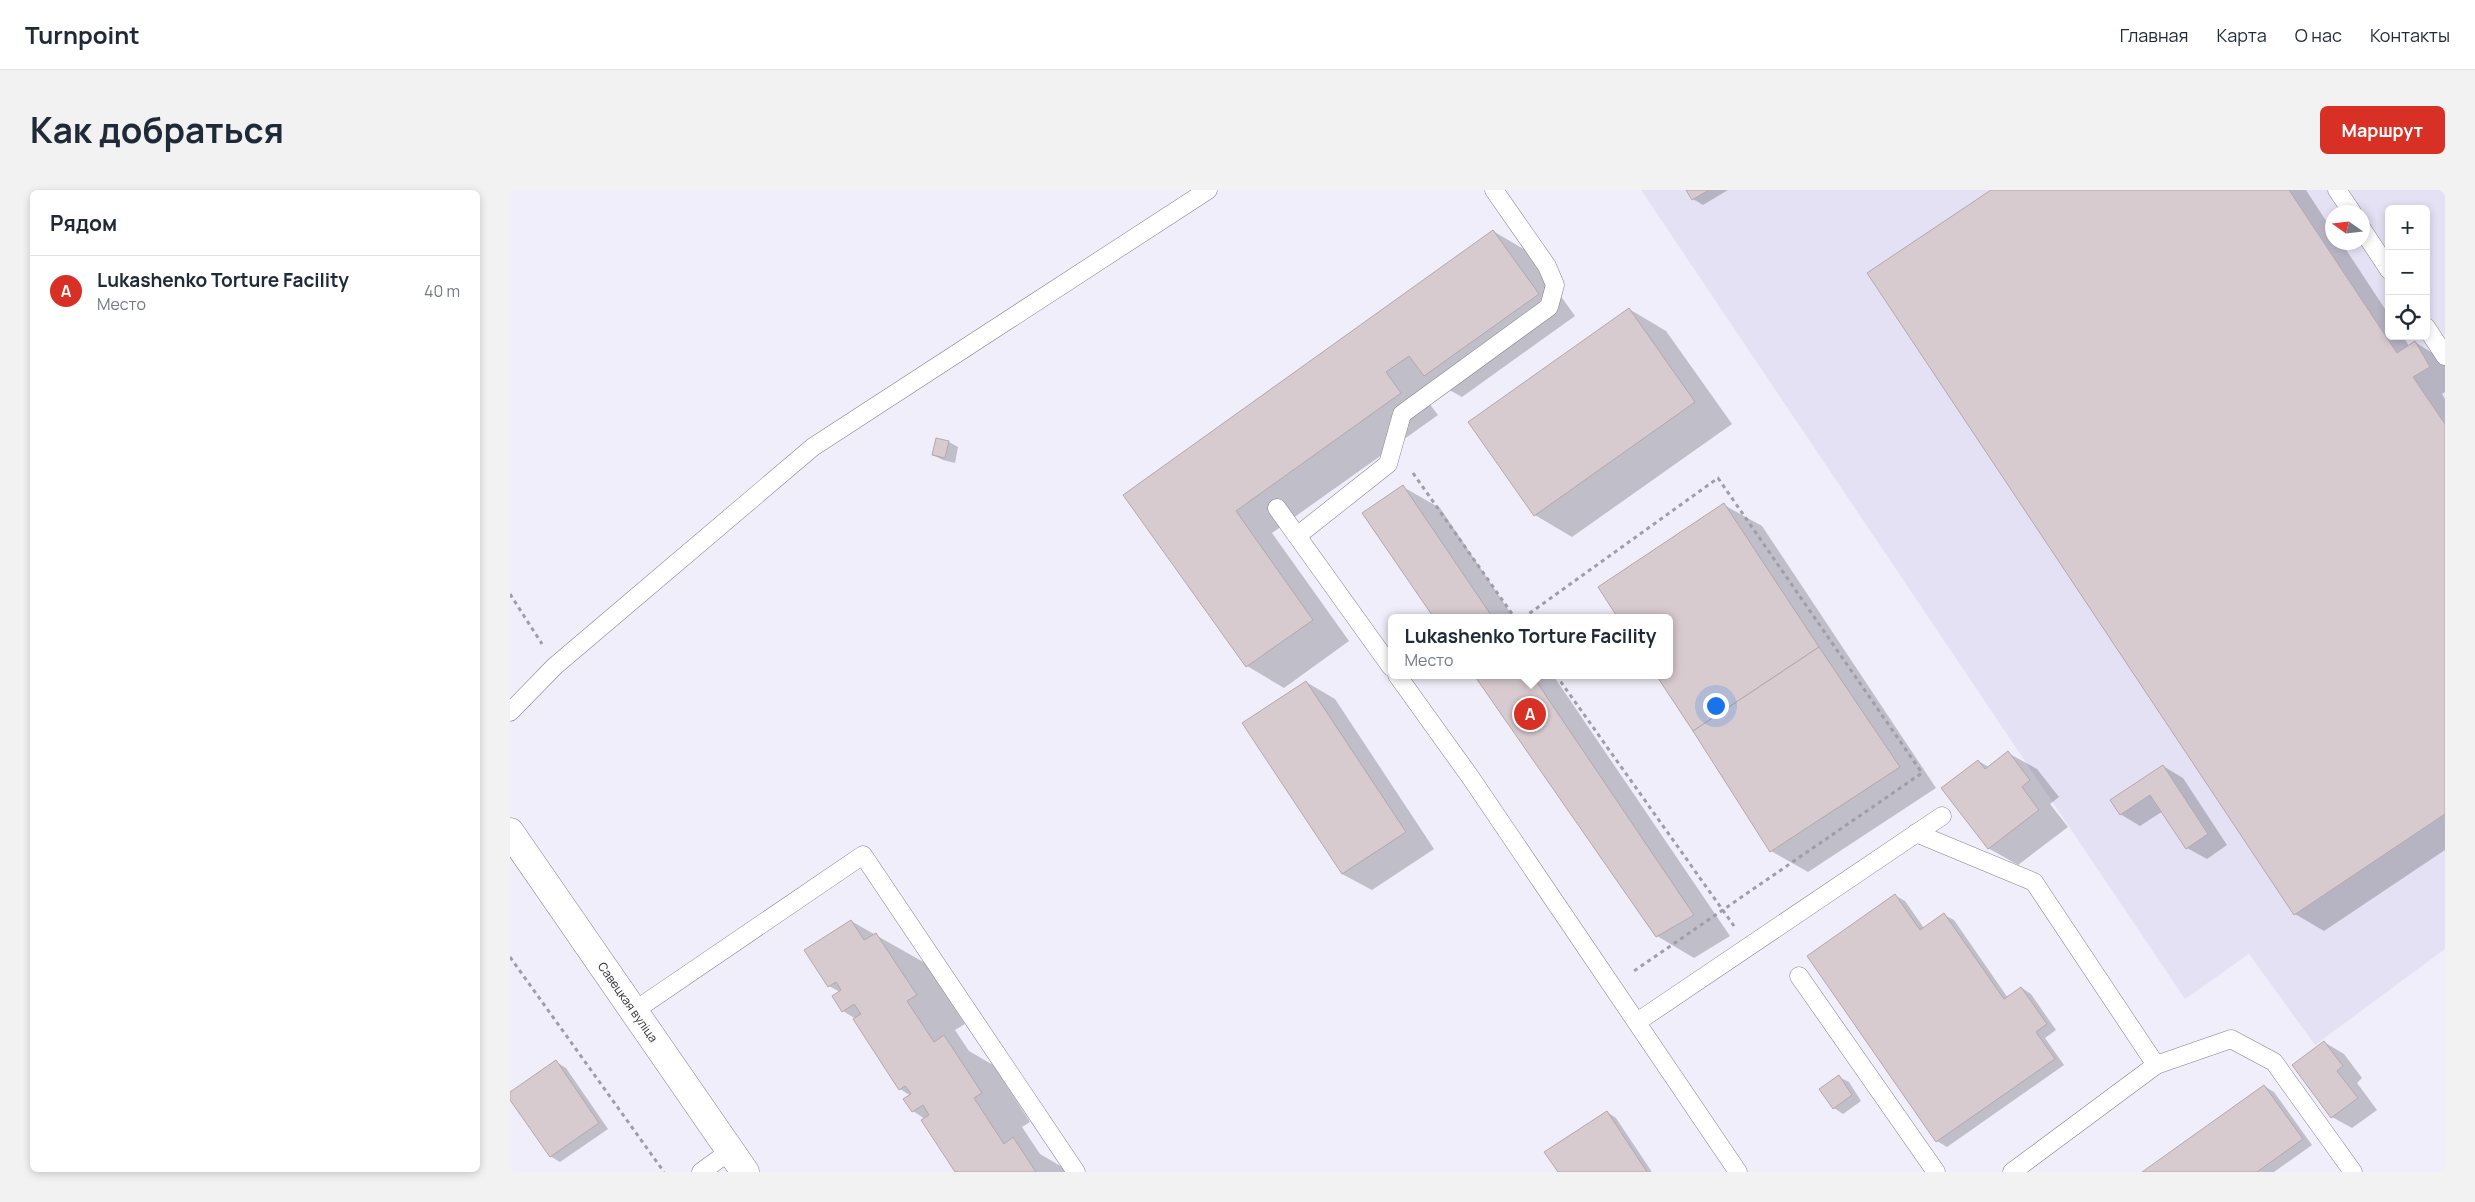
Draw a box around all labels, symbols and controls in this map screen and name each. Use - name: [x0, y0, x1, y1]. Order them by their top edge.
- text: Turnpoint: [25, 18, 140, 51]
- text: Главная: [2120, 23, 2189, 47]
- text: Карта: [2217, 23, 2267, 47]
- text: О нас: [2295, 23, 2342, 47]
- text: Контакты: [2370, 23, 2450, 47]
- text: Как добраться: [30, 106, 284, 154]
- button: Маршрут: [2320, 106, 2445, 154]
- north arrow: [2325, 205, 2370, 250]
- map controls: [2385, 205, 2430, 340]
- button: +: [2385, 205, 2430, 250]
- text: Рядом: [50, 209, 117, 237]
- button: −: [2385, 250, 2430, 295]
- text: Lukashenko Torture Facility: [97, 267, 349, 293]
- text: A: [61, 280, 71, 302]
- text: 40 m: [424, 280, 460, 302]
- text: Место: [97, 293, 146, 315]
- button: locate: [2385, 295, 2430, 340]
- popup: [1388, 614, 1673, 679]
- text: Lukashenko Torture Facility: [1405, 623, 1656, 649]
- text: Место: [1405, 649, 1453, 671]
- your location: [1703, 693, 1729, 719]
- pin: A: [1514, 695, 1546, 733]
- street label: Савецкая вуліца: [594, 959, 662, 1045]

